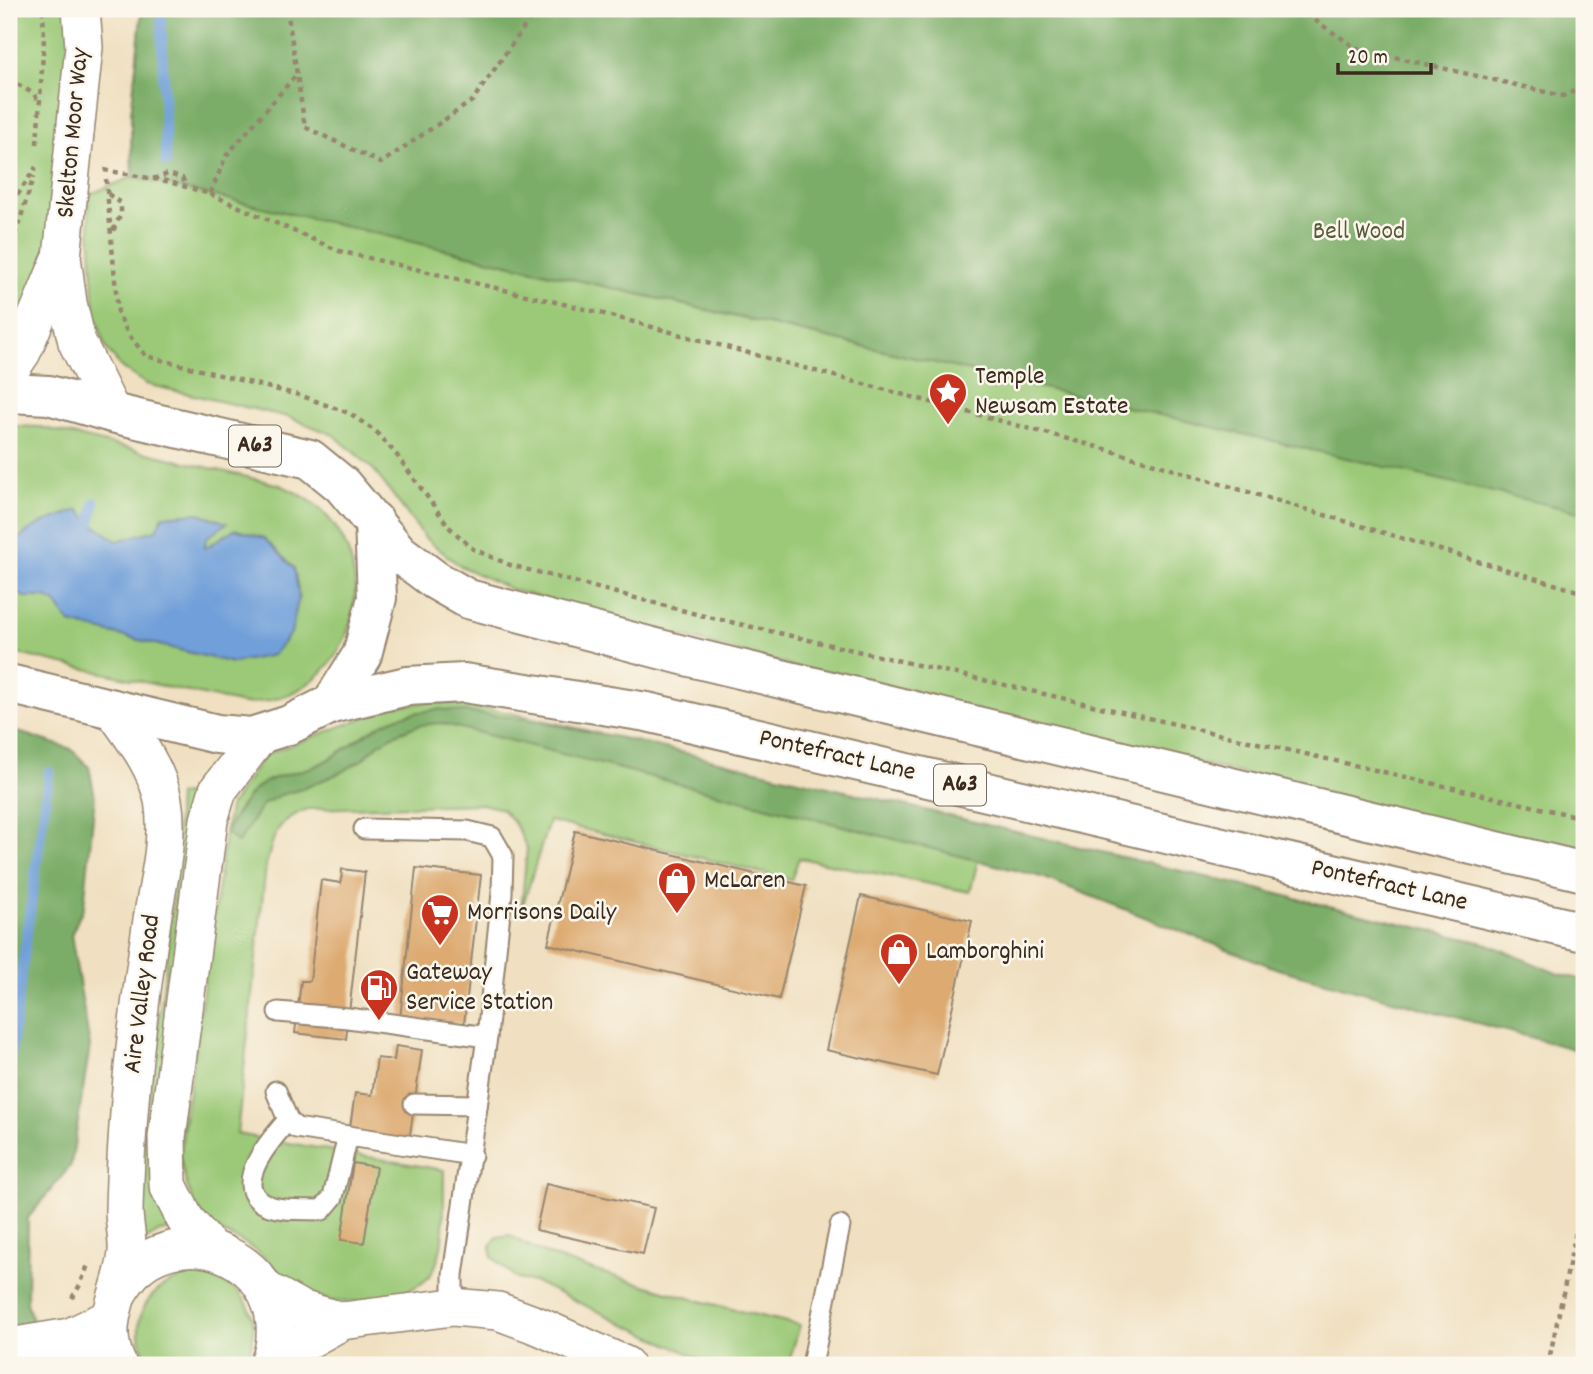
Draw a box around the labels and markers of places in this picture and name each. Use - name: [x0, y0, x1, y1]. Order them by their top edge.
- place label: Temple Newsam Estate: [975, 359, 1129, 426]
- place icon: Temple Newsam Estate: [927, 371, 969, 426]
- shop icon: McLaren: [656, 860, 698, 915]
- place label: McLaren: [704, 863, 786, 900]
- supermarket icon: Morrisons Daily: [419, 892, 461, 947]
- place label: Morrisons Daily: [467, 895, 617, 932]
- shop icon: Lamborghini: [878, 931, 920, 986]
- place label: Lamborghini: [926, 934, 1044, 971]
- place label: Gateway Service Station: [406, 955, 553, 1022]
- fuel station icon: Gateway Service Station: [358, 967, 400, 1022]

